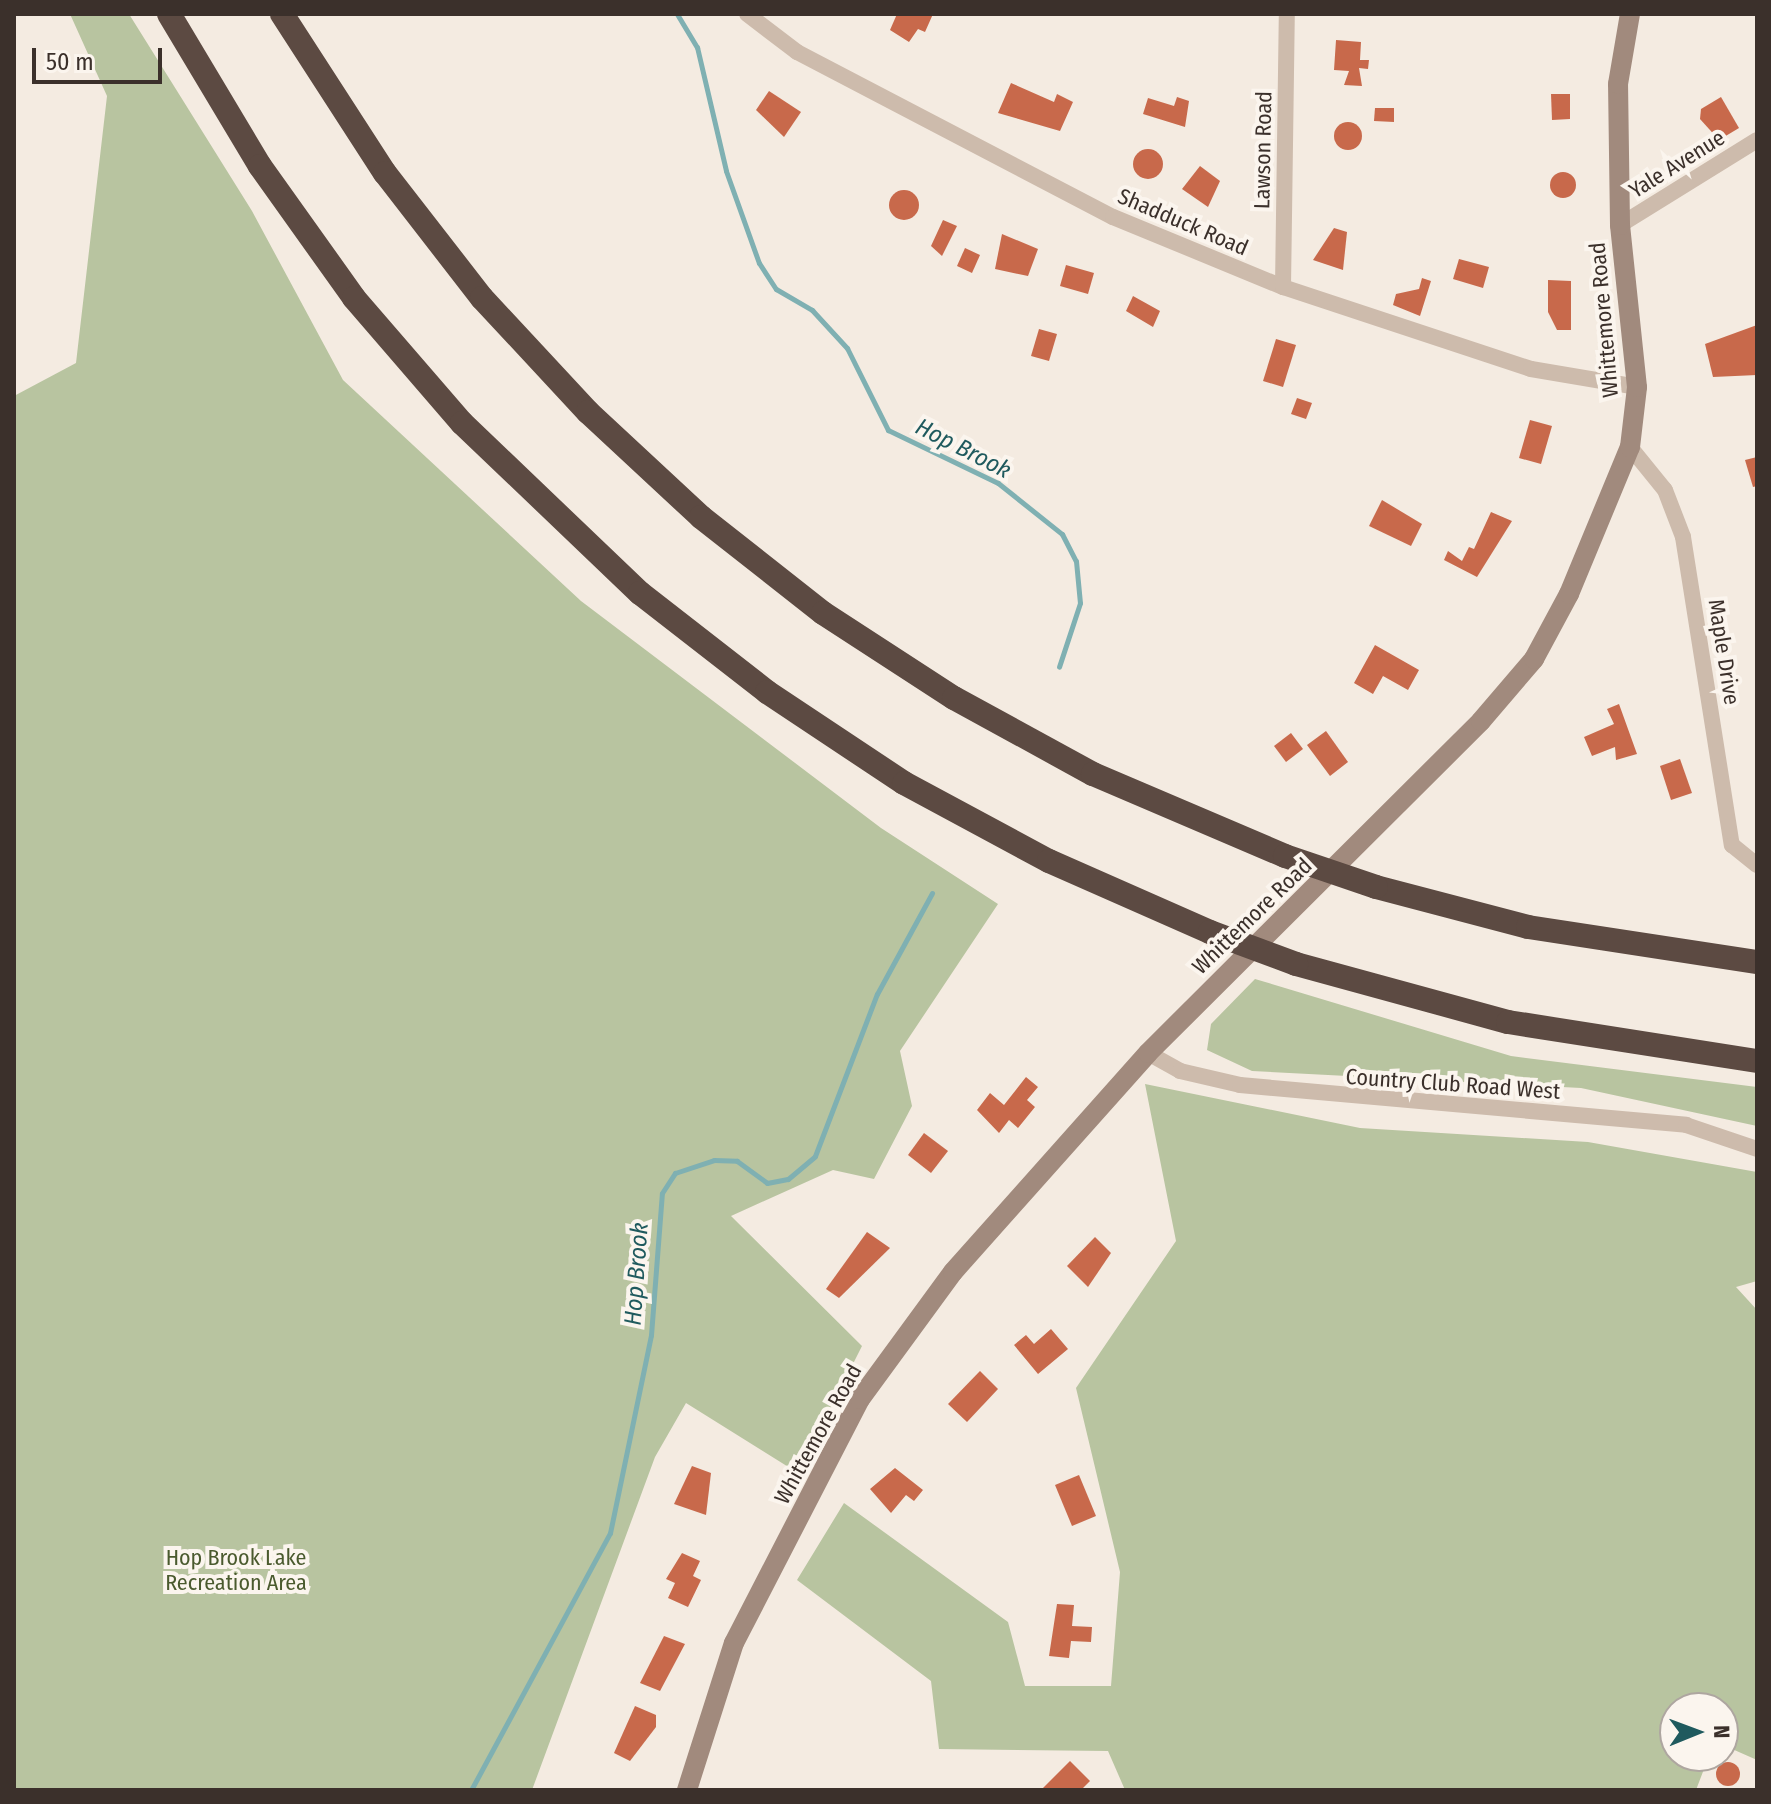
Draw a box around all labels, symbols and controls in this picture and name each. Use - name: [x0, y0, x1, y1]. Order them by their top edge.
- scale bar: [36, 32, 166, 82]
- text: 50 m: [46, 48, 94, 76]
- street label: Lawson Road: [1249, 91, 1277, 209]
- street label: Yale Avenue: [1624, 124, 1730, 204]
- street label: Shadduck Road: [1114, 183, 1252, 261]
- street label: Whittemore Road: [1584, 241, 1624, 399]
- water label: Hop Brook: [911, 413, 1015, 485]
- street label: Maple Drive: [1703, 597, 1745, 707]
- street label: Whittemore Road: [1187, 852, 1317, 980]
- street label: Country Club Road West: [1345, 1063, 1561, 1105]
- water label: Hop Brook: [619, 1222, 655, 1326]
- street label: Whittemore Road: [769, 1359, 867, 1509]
- park label: Hop Brook Lake Recreation Area: [165, 1544, 307, 1596]
- north arrow: [1659, 1692, 1739, 1772]
- text: N: [1708, 1725, 1735, 1738]

